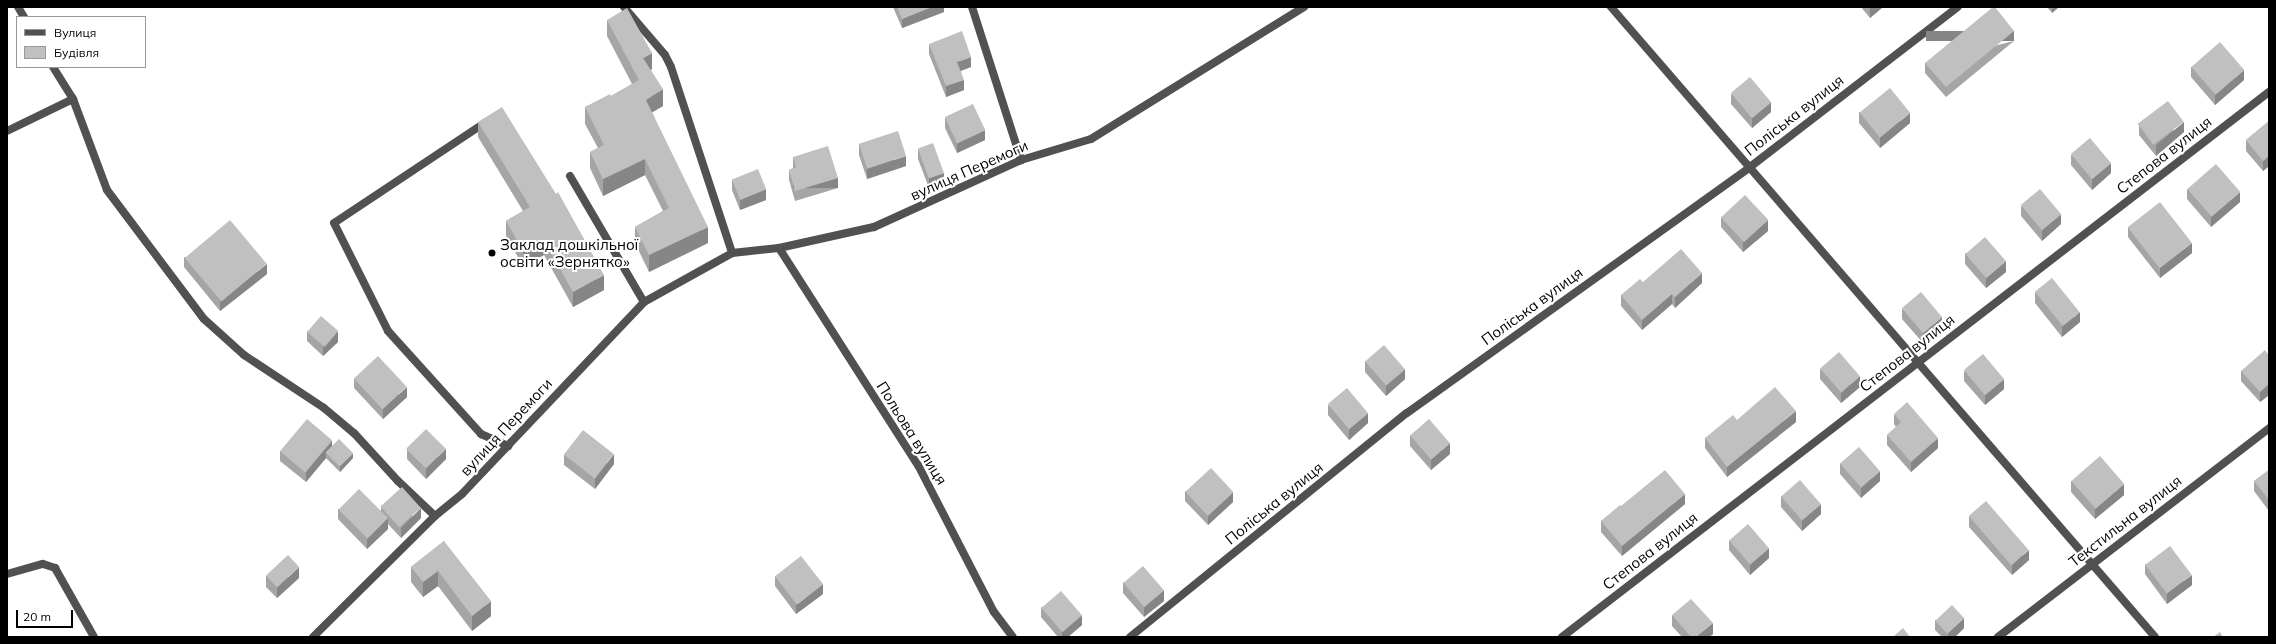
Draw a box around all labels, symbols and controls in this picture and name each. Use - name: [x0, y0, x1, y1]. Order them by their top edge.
- legend: [16, 16, 146, 68]
- text: Вулиця: [54, 25, 96, 40]
- text: Будівля: [54, 45, 99, 60]
- street label: Поліська вулиця: [1741, 71, 1847, 159]
- street label: Степова вулиця: [2113, 112, 2215, 198]
- street label: вулиця Перемоги: [907, 136, 1031, 204]
- place label: Заклад дошкільної освіти «Зернятко»: [500, 235, 638, 270]
- marker: Заклад дошкільної освіти «Зернятко»: [487, 248, 497, 258]
- street label: Поліська вулиця: [1478, 263, 1586, 349]
- street label: Степова вулиця: [1856, 310, 1958, 396]
- street label: вулиця Перемоги: [456, 375, 556, 479]
- street label: Польова вулиця: [873, 378, 951, 488]
- street label: Поліська вулиця: [1221, 458, 1327, 548]
- street label: Текстильна вулиця: [2065, 471, 2185, 571]
- street label: Степова вулиця: [1599, 508, 1701, 594]
- scale bar: [18, 602, 75, 628]
- text: 20 m: [23, 609, 51, 624]

